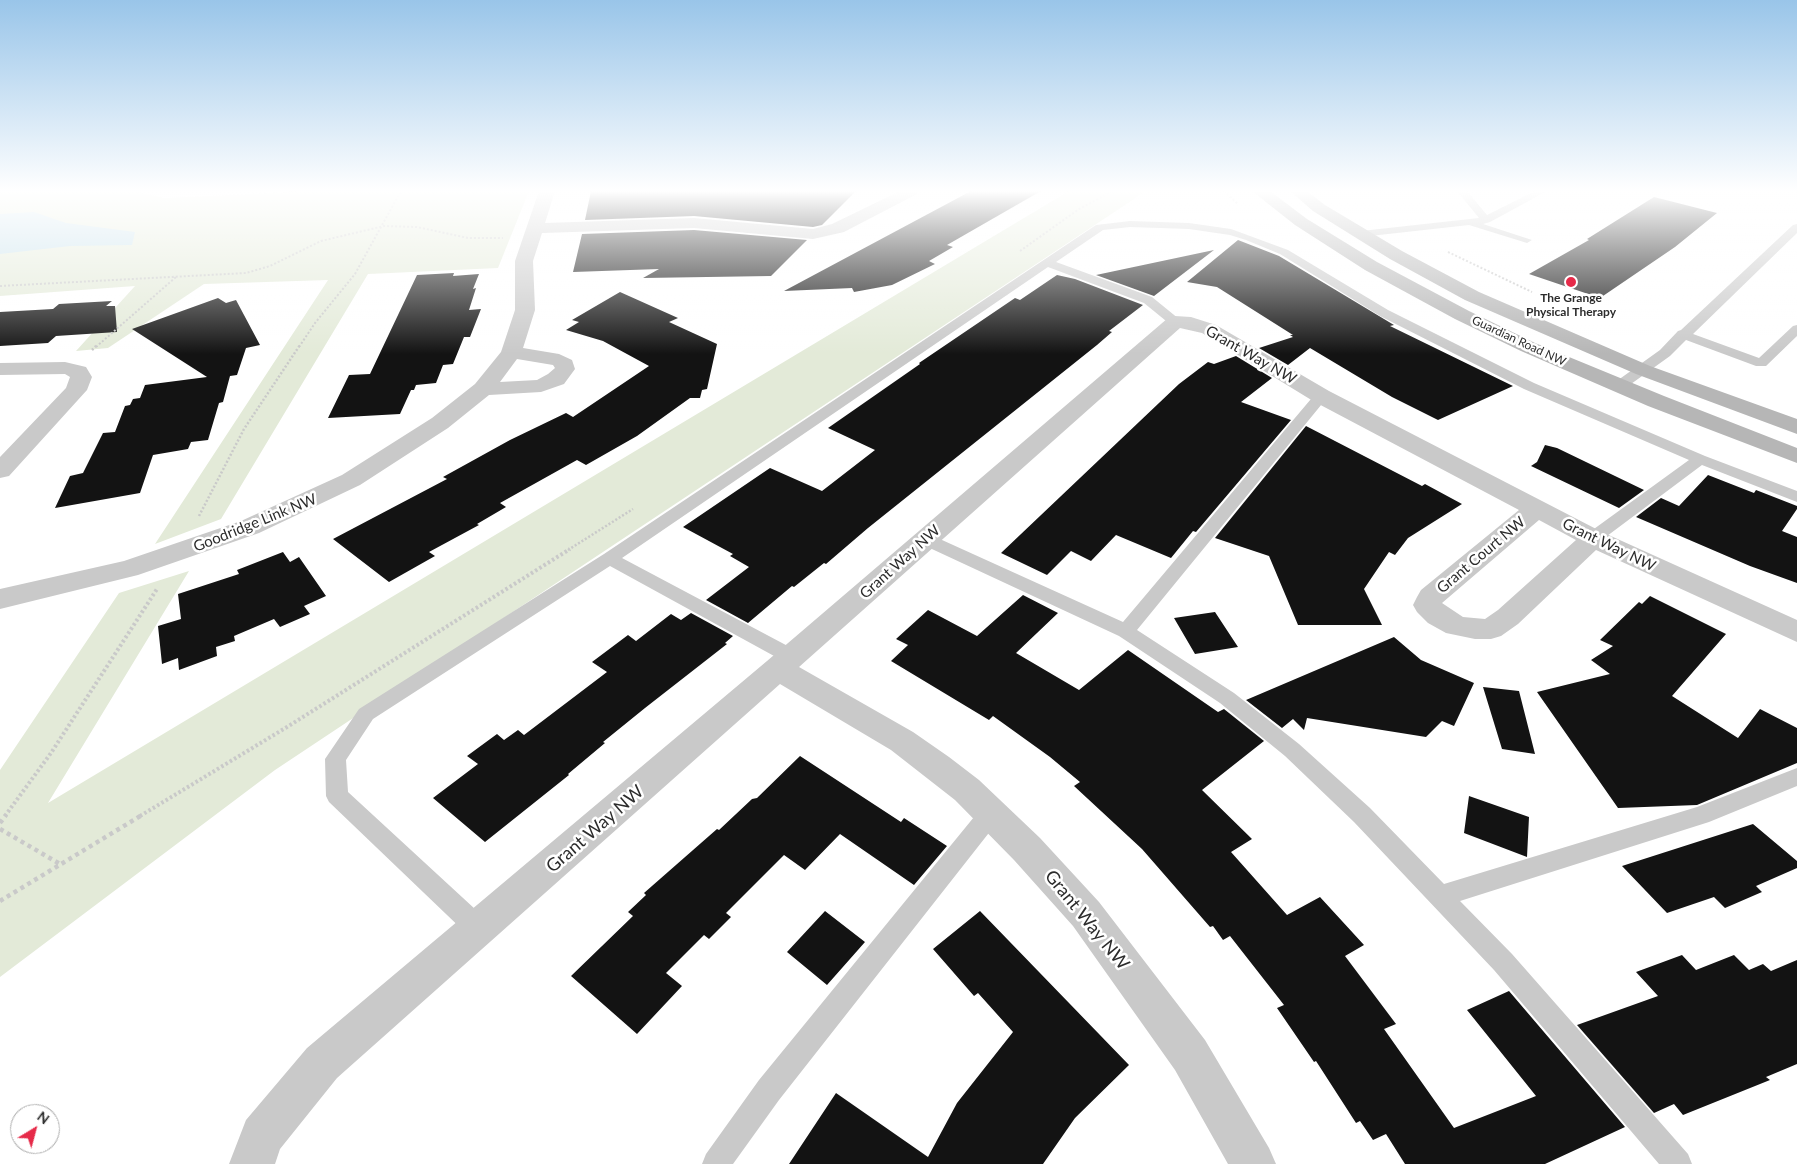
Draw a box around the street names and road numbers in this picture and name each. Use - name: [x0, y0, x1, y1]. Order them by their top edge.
- street label: Guardian Road NW: [1470, 313, 1568, 369]
- street label: Grant Way NW: [1202, 322, 1300, 388]
- street label: Goodridge Link NW: [191, 490, 319, 556]
- street label: Grant Court NW: [1433, 513, 1529, 597]
- street label: Grant Way NW: [1559, 515, 1659, 575]
- street label: Grant Way NW: [856, 521, 944, 603]
- street label: Grant Way NW: [542, 781, 648, 877]
- street label: Grant Way NW: [1040, 866, 1134, 974]

